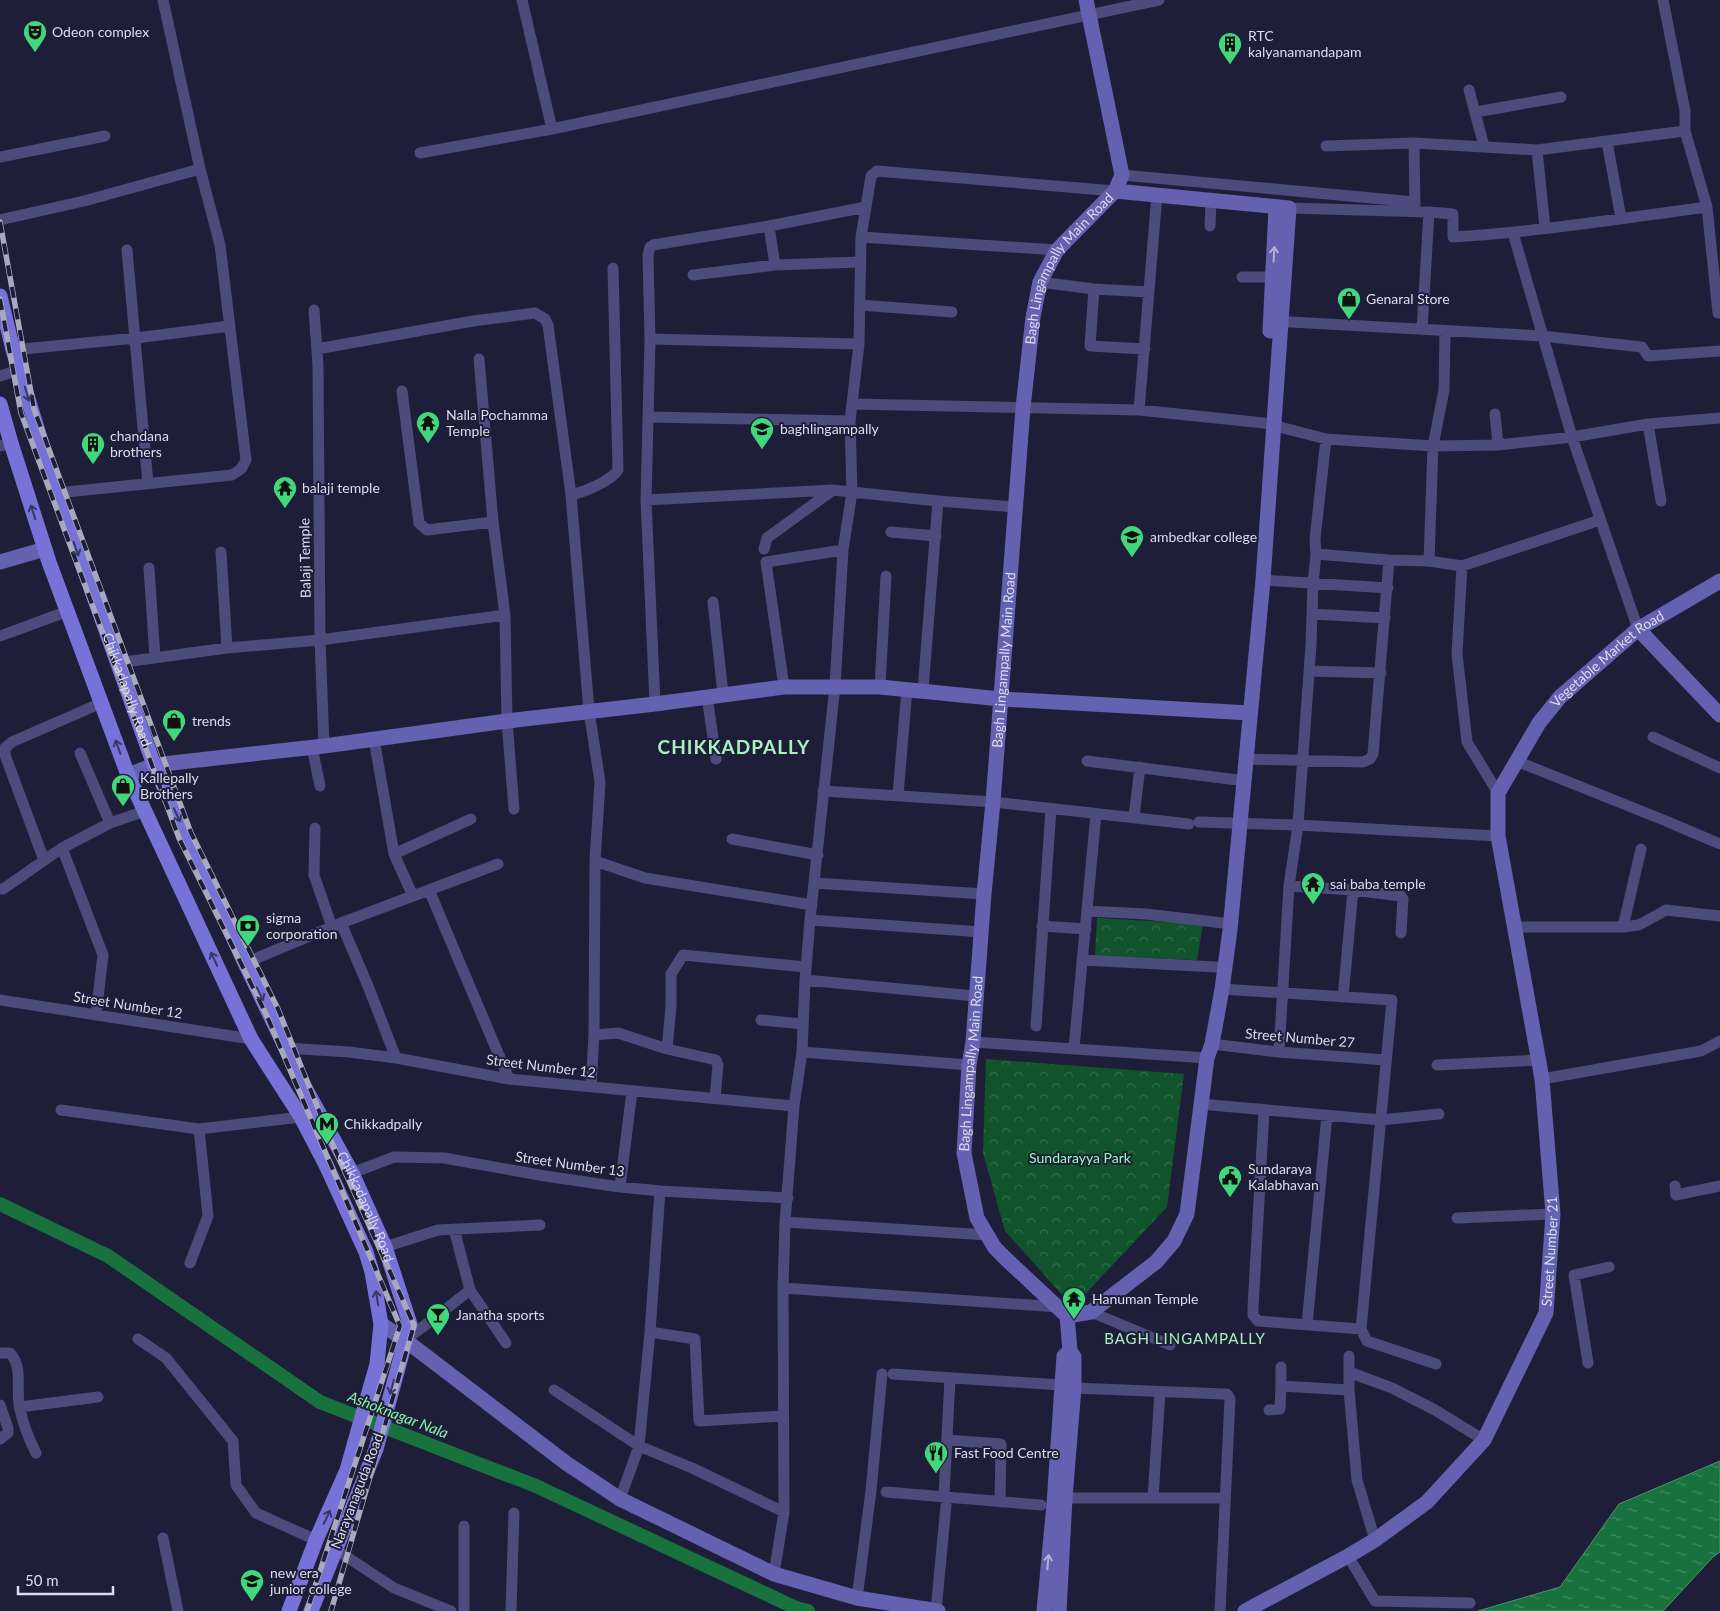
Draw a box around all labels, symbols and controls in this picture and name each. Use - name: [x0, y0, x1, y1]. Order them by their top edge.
- theatre icon: Odeon complex: [22, 19, 48, 53]
- place label: Odeon complex: [52, 23, 149, 40]
- place label: RTC kalyanamandapam: [1248, 27, 1362, 60]
- building icon: RTC kalyanamandapam: [1217, 31, 1243, 65]
- street label: Bagh Lingampally Main Road: [1021, 189, 1117, 345]
- one-way arrow: [1269, 247, 1279, 263]
- shop icon: Genaral Store: [1336, 286, 1362, 320]
- place label: Genaral Store: [1366, 290, 1450, 307]
- one-way arrow: [22, 386, 32, 402]
- place label: Nalla Pochamma Temple: [446, 406, 548, 439]
- temple icon: Nalla Pochamma Temple: [415, 410, 441, 444]
- school or university icon: baghlingampally: [749, 416, 775, 450]
- place label: baghlingampally: [780, 420, 880, 437]
- place label: chandana brothers: [110, 427, 169, 460]
- building icon: chandana brothers: [80, 431, 106, 465]
- temple icon: balaji temple: [272, 475, 298, 509]
- place label: balaji temple: [302, 479, 380, 496]
- one-way arrow: [28, 505, 37, 521]
- street label: Balaji Temple: [295, 518, 314, 598]
- school or university icon: ambedkar college: [1119, 524, 1145, 558]
- place label: ambedkar college: [1150, 528, 1257, 545]
- one-way arrow: [72, 540, 82, 556]
- street label: Bagh Lingampally Main Road: [988, 571, 1018, 749]
- street label: Vegetable Market Road: [1546, 607, 1667, 710]
- street label: Chikkadapally Road: [100, 630, 156, 749]
- shop icon: trends: [161, 708, 187, 742]
- place label: trends: [192, 712, 231, 729]
- district label: CHIKKADPALLY: [658, 735, 810, 758]
- one-way arrow: [113, 740, 122, 756]
- place label: Kallepally Brothers: [140, 769, 200, 802]
- shop icon: Kallepally Brothers: [110, 773, 136, 807]
- one-way arrow: [173, 807, 182, 822]
- temple icon: sai baba temple: [1300, 871, 1326, 905]
- place label: sai baba temple: [1330, 875, 1426, 892]
- place label: sigma corporation: [266, 909, 338, 942]
- bank icon: sigma corporation: [235, 913, 261, 947]
- one-way arrow: [208, 952, 218, 967]
- street label: Bagh Lingampally Main Road: [955, 975, 986, 1152]
- street label: Street Number 12: [72, 987, 184, 1022]
- one-way arrow: [255, 987, 265, 1002]
- street label: Street Number 27: [1244, 1024, 1356, 1051]
- street label: Street Number 12: [485, 1050, 597, 1081]
- metro station icon: Chikkadpally: [314, 1111, 340, 1145]
- place label: Chikkadpally: [344, 1115, 423, 1132]
- street label: Street Number 13: [514, 1147, 626, 1180]
- street label: Chikkadapally Road: [334, 1148, 398, 1264]
- park label: Sundarayya Park: [1029, 1149, 1132, 1166]
- place label: Sundaraya Kalabhavan: [1248, 1160, 1319, 1193]
- public building icon: Sundaraya Kalabhavan: [1217, 1164, 1243, 1198]
- street label: Street Number 21: [1537, 1196, 1561, 1307]
- temple icon: Hanuman Temple: [1061, 1286, 1087, 1320]
- place label: Hanuman Temple: [1092, 1290, 1199, 1307]
- one-way arrow: [371, 1291, 381, 1307]
- bar icon: Janatha sports: [425, 1302, 451, 1336]
- place label: Janatha sports: [456, 1306, 545, 1323]
- district label: BAGH LINGAMPALLY: [1104, 1329, 1266, 1347]
- one-way arrow: [387, 1379, 397, 1395]
- water label: Ashoknagar Nala: [345, 1386, 451, 1442]
- street label: Narayanaguda Road: [327, 1431, 386, 1551]
- restaurant icon: Fast Food Centre: [923, 1440, 949, 1474]
- place label: Fast Food Centre: [954, 1444, 1059, 1461]
- one-way arrow: [322, 1510, 332, 1525]
- one-way arrow: [1043, 1555, 1053, 1571]
- scale bar: [18, 1564, 112, 1596]
- place label: new era junior college: [269, 1564, 352, 1597]
- school or university icon: new era junior college: [239, 1568, 265, 1602]
- text: 50 m: [25, 1571, 59, 1589]

